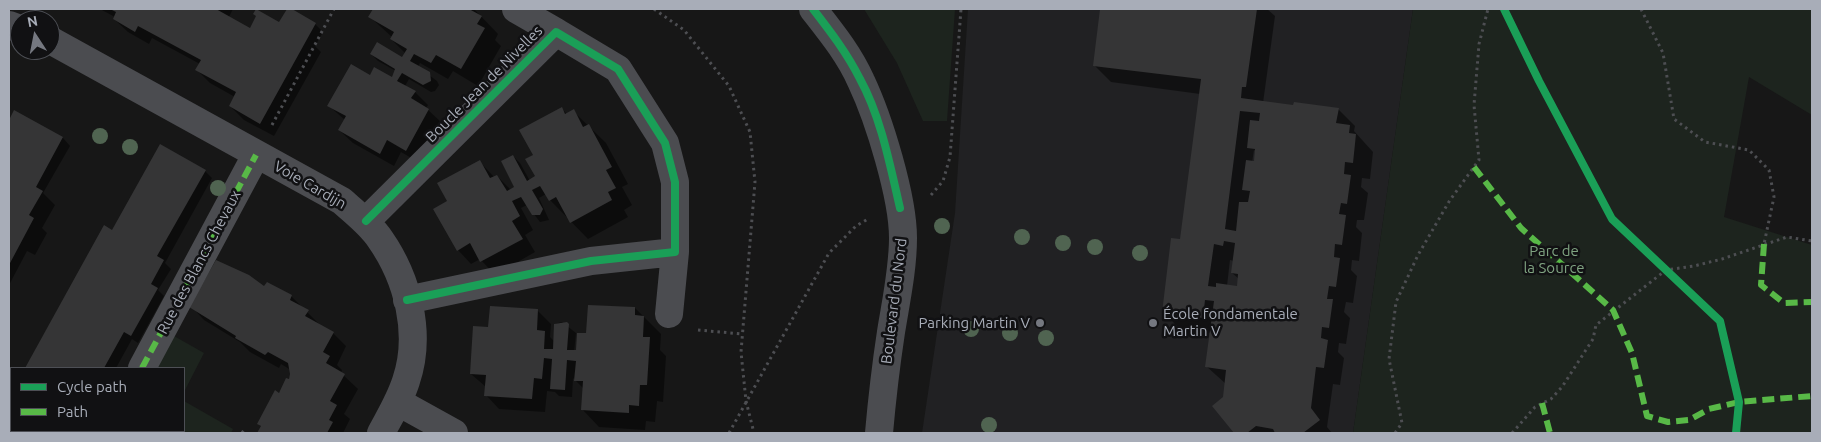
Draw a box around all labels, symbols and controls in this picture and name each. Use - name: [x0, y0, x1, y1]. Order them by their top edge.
- north arrow: [10, 10, 60, 60]
- text: N: [26, 12, 39, 30]
- street label: Boucle Jean de Nivelles: [422, 22, 546, 146]
- street label: Voie Cardijn: [271, 157, 349, 213]
- street label: Rue des Blancs Chevaux: [153, 187, 245, 337]
- street label: Boulevard du Nord: [877, 237, 911, 365]
- park label: Parc de la Source: [1523, 242, 1585, 277]
- place label: École fondamentale Martin V: [1163, 305, 1298, 340]
- place label: Parking Martin V: [918, 314, 1030, 332]
- marker: Parking Martin V: [1034, 317, 1046, 329]
- marker: École fondamentale Martin V: [1147, 317, 1159, 329]
- legend: [10, 367, 185, 432]
- text: Cycle path: [57, 378, 127, 395]
- text: Path: [57, 403, 88, 420]

